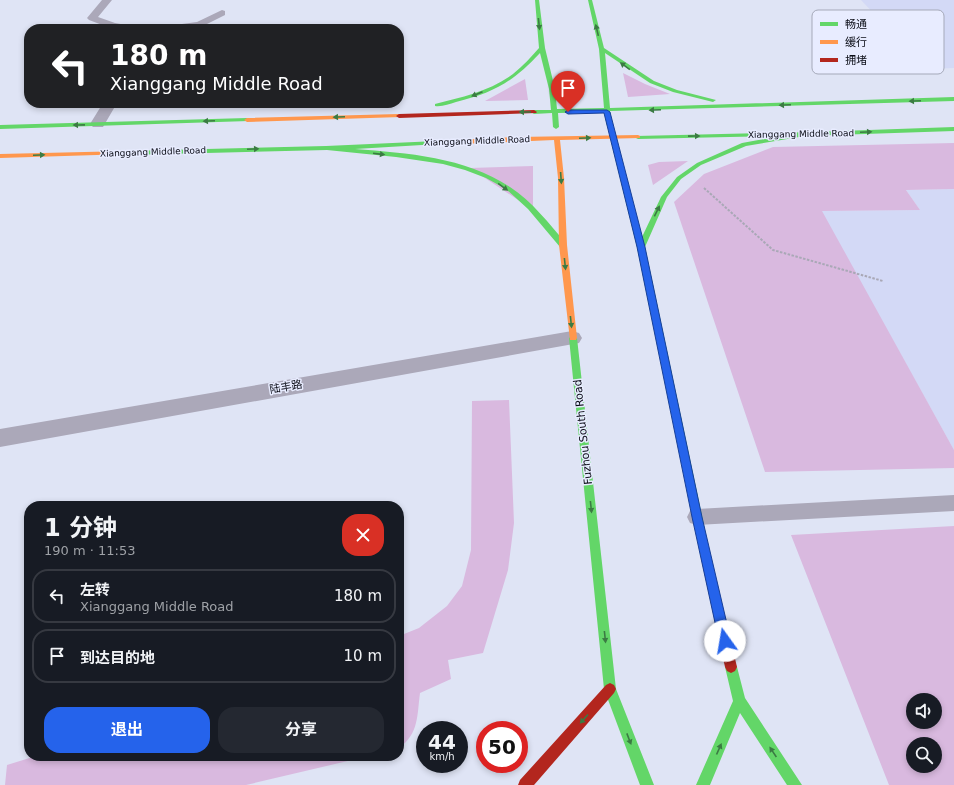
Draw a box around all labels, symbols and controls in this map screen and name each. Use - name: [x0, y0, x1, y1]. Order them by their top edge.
- legend: [812, 10, 944, 74]
- one-way arrow: [536, 18, 542, 30]
- text: 畅通: [845, 18, 867, 31]
- one-way arrow: [594, 24, 600, 36]
- text: 缓行: [845, 36, 867, 49]
- text: 180 m: [110, 39, 207, 72]
- icon: left: [44, 40, 96, 92]
- text: 拥堵: [845, 54, 867, 67]
- one-way arrow: [620, 62, 630, 70]
- pin: [551, 71, 585, 112]
- text: Xianggang Middle Road: [110, 73, 323, 94]
- icon: arrive: [557, 77, 579, 99]
- one-way arrow: [470, 91, 482, 97]
- one-way arrow: [909, 97, 921, 104]
- one-way arrow: [778, 102, 791, 108]
- one-way arrow: [648, 107, 661, 113]
- one-way arrow: [518, 109, 531, 115]
- one-way arrow: [333, 113, 345, 120]
- one-way arrow: [202, 118, 215, 124]
- one-way arrow: [72, 122, 85, 128]
- street label: Xianggang Middle Road: [748, 128, 854, 140]
- one-way arrow: [860, 129, 873, 135]
- one-way arrow: [688, 133, 701, 139]
- street label: Xianggang Middle Road: [424, 134, 530, 148]
- one-way arrow: [579, 135, 592, 141]
- street label: Xianggang Middle Road: [100, 145, 206, 159]
- one-way arrow: [247, 146, 259, 153]
- one-way arrow: [373, 151, 385, 157]
- one-way arrow: [33, 152, 46, 158]
- one-way arrow: [558, 172, 565, 184]
- one-way arrow: [498, 182, 509, 191]
- one-way arrow: [654, 205, 660, 217]
- one-way arrow: [562, 258, 568, 270]
- one-way arrow: [568, 316, 574, 328]
- street label: 陆丰路: [269, 378, 303, 396]
- street label: Fuzhou South Road: [571, 379, 595, 485]
- one-way arrow: [588, 501, 594, 513]
- text: 1 分钟: [44, 514, 117, 542]
- button: close: [342, 514, 384, 556]
- text: 190 m · 11:53: [44, 543, 135, 558]
- text: 左转: [80, 581, 110, 599]
- icon: left: [46, 585, 68, 607]
- text: 180 m: [334, 587, 382, 605]
- text: Xianggang Middle Road: [80, 599, 234, 614]
- position arrow: [704, 620, 746, 662]
- one-way arrow: [601, 631, 608, 643]
- icon: arrive: [46, 645, 68, 667]
- text: 10 m: [344, 647, 382, 665]
- text: 到达目的地: [80, 649, 155, 667]
- map controls: [906, 693, 942, 773]
- button: sound: [906, 693, 942, 729]
- button: 退出: [44, 707, 210, 753]
- button: 分享: [218, 707, 384, 753]
- one-way arrow: [580, 713, 589, 724]
- speed limit sign: 50: [476, 721, 528, 773]
- text: 44: [428, 730, 456, 754]
- one-way arrow: [627, 733, 633, 745]
- button: search: [906, 737, 942, 773]
- one-way arrow: [716, 743, 722, 755]
- one-way arrow: [769, 747, 777, 758]
- text: km/h: [429, 751, 455, 762]

